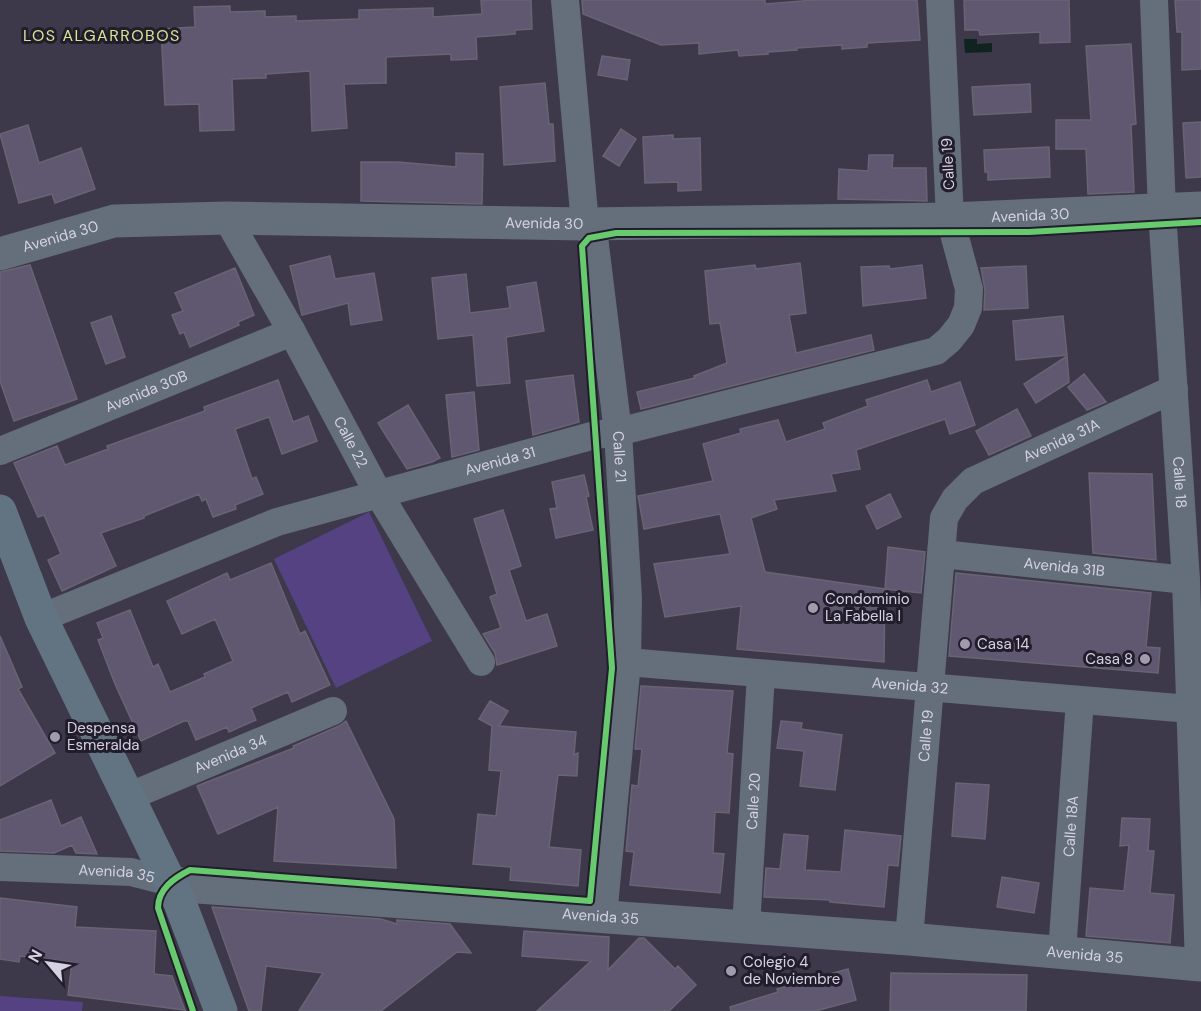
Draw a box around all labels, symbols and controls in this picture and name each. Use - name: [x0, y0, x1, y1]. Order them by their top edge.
- district label: LOS ALGARROBOS: [23, 25, 181, 46]
- street label: Calle 19: [937, 137, 959, 191]
- street label: Avenida 30: [991, 204, 1070, 227]
- street label: Avenida 30: [505, 213, 584, 234]
- street label: Avenida 30: [20, 216, 101, 257]
- street label: Avenida 30B: [102, 366, 190, 417]
- street label: Calle 22: [329, 413, 373, 471]
- street label: Avenida 31A: [1020, 414, 1103, 467]
- street label: Calle 21: [608, 430, 631, 483]
- street label: Avenida 31: [462, 442, 538, 480]
- street label: Calle 18: [1168, 456, 1191, 509]
- street label: Avenida 31B: [1023, 553, 1106, 581]
- place label: Condominio La Fabella I: [825, 589, 910, 626]
- marker: Condominio La Fabella I: [806, 601, 820, 615]
- place label: Casa 14: [977, 634, 1029, 654]
- marker: Casa 14: [958, 637, 972, 651]
- place label: Casa 8: [1085, 649, 1133, 669]
- marker: Casa 8: [1138, 652, 1152, 666]
- street label: Avenida 32: [871, 672, 949, 699]
- street label: Calle 19: [914, 709, 938, 763]
- place label: Despensa Esmeralda: [67, 718, 140, 755]
- marker: Despensa Esmeralda: [48, 730, 62, 744]
- street label: Avenida 34: [191, 730, 270, 778]
- street label: Calle 20: [742, 772, 765, 830]
- street label: Calle 18A: [1059, 795, 1083, 858]
- street label: Avenida 35: [78, 860, 157, 888]
- street label: Avenida 35: [561, 904, 640, 929]
- north arrow: [18, 933, 78, 993]
- street label: Avenida 35: [1046, 941, 1124, 968]
- text: N: [23, 946, 47, 966]
- place label: Colegio 4 de Noviembre: [743, 952, 840, 989]
- marker: Colegio 4 de Noviembre: [724, 964, 738, 978]

